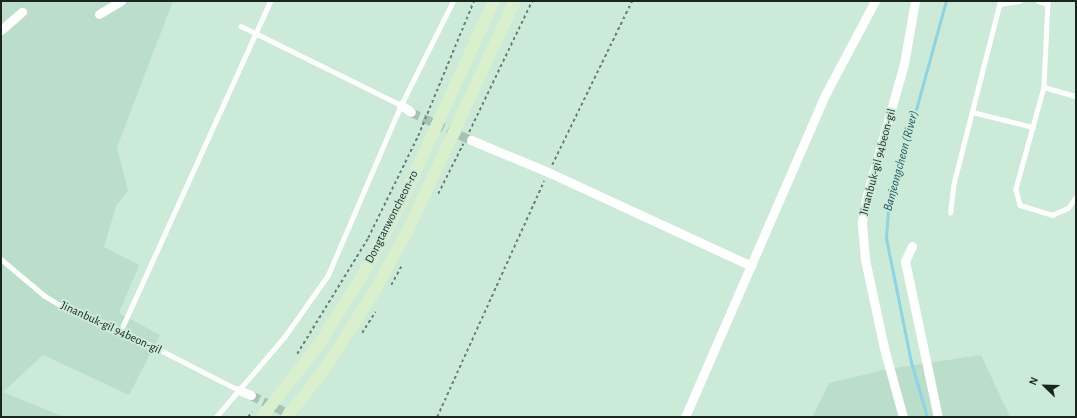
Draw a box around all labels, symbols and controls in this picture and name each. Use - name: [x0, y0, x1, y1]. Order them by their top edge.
- street label: Jinanbuk-gil 94beon-gil: [857, 107, 899, 217]
- water label: Banjeongcheon (River): [881, 109, 923, 213]
- street label: Dongtanwoncheon-ro: [362, 168, 422, 266]
- street label: Jinanbuk-gil 94beon-gil: [58, 298, 164, 358]
- north arrow: [1025, 366, 1065, 406]
- text: N: [1027, 375, 1040, 387]

